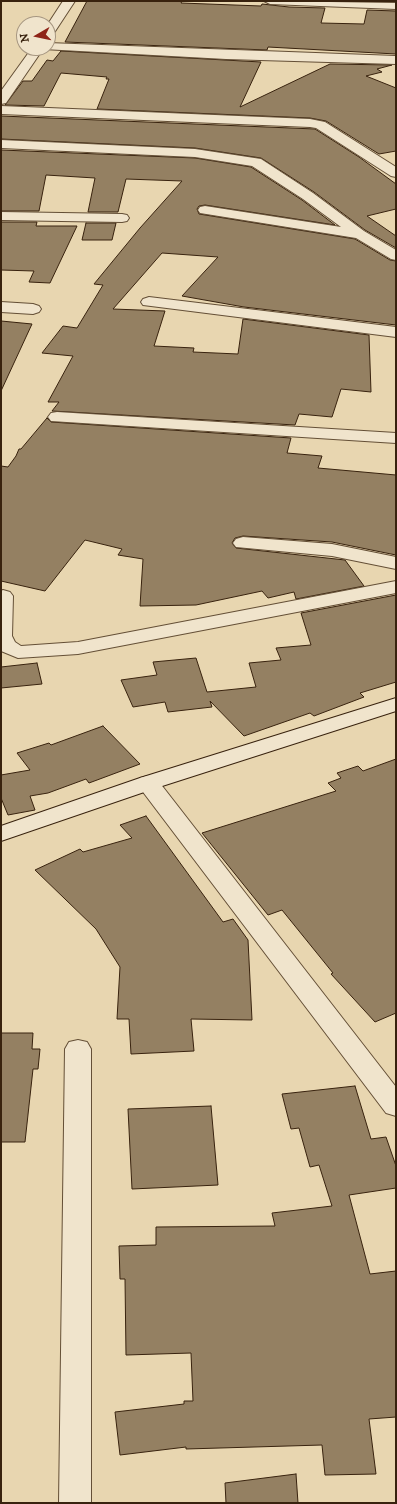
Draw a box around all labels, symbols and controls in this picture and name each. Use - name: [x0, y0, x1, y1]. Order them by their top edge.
- north arrow: [16, 16, 56, 56]
- text: N: [18, 32, 33, 43]

